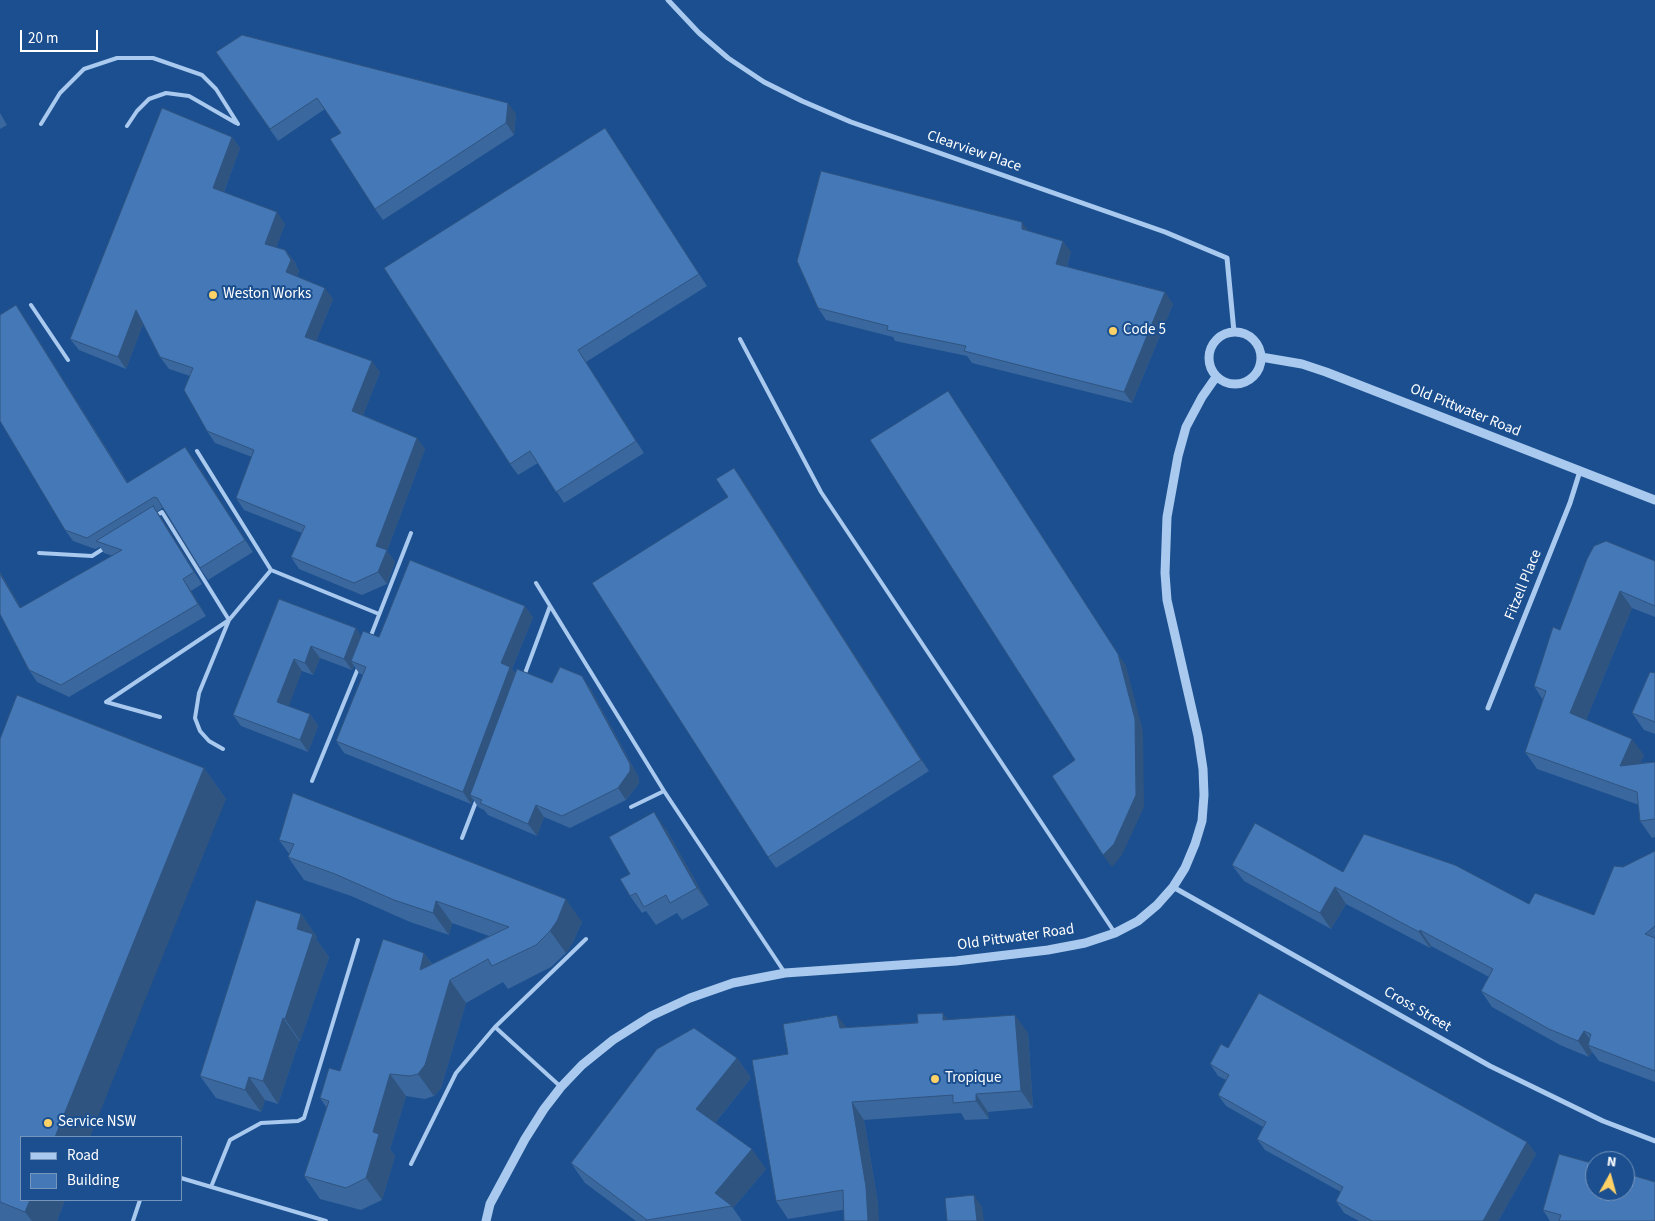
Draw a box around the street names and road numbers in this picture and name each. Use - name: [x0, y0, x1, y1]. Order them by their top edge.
- street label: Clearview Place: [924, 127, 1024, 177]
- street label: Old Pittwater Road: [1407, 381, 1523, 441]
- street label: Fitzell Place: [1502, 547, 1546, 623]
- street label: Old Pittwater Road: [956, 921, 1076, 955]
- street label: Cross Street: [1380, 983, 1454, 1037]

